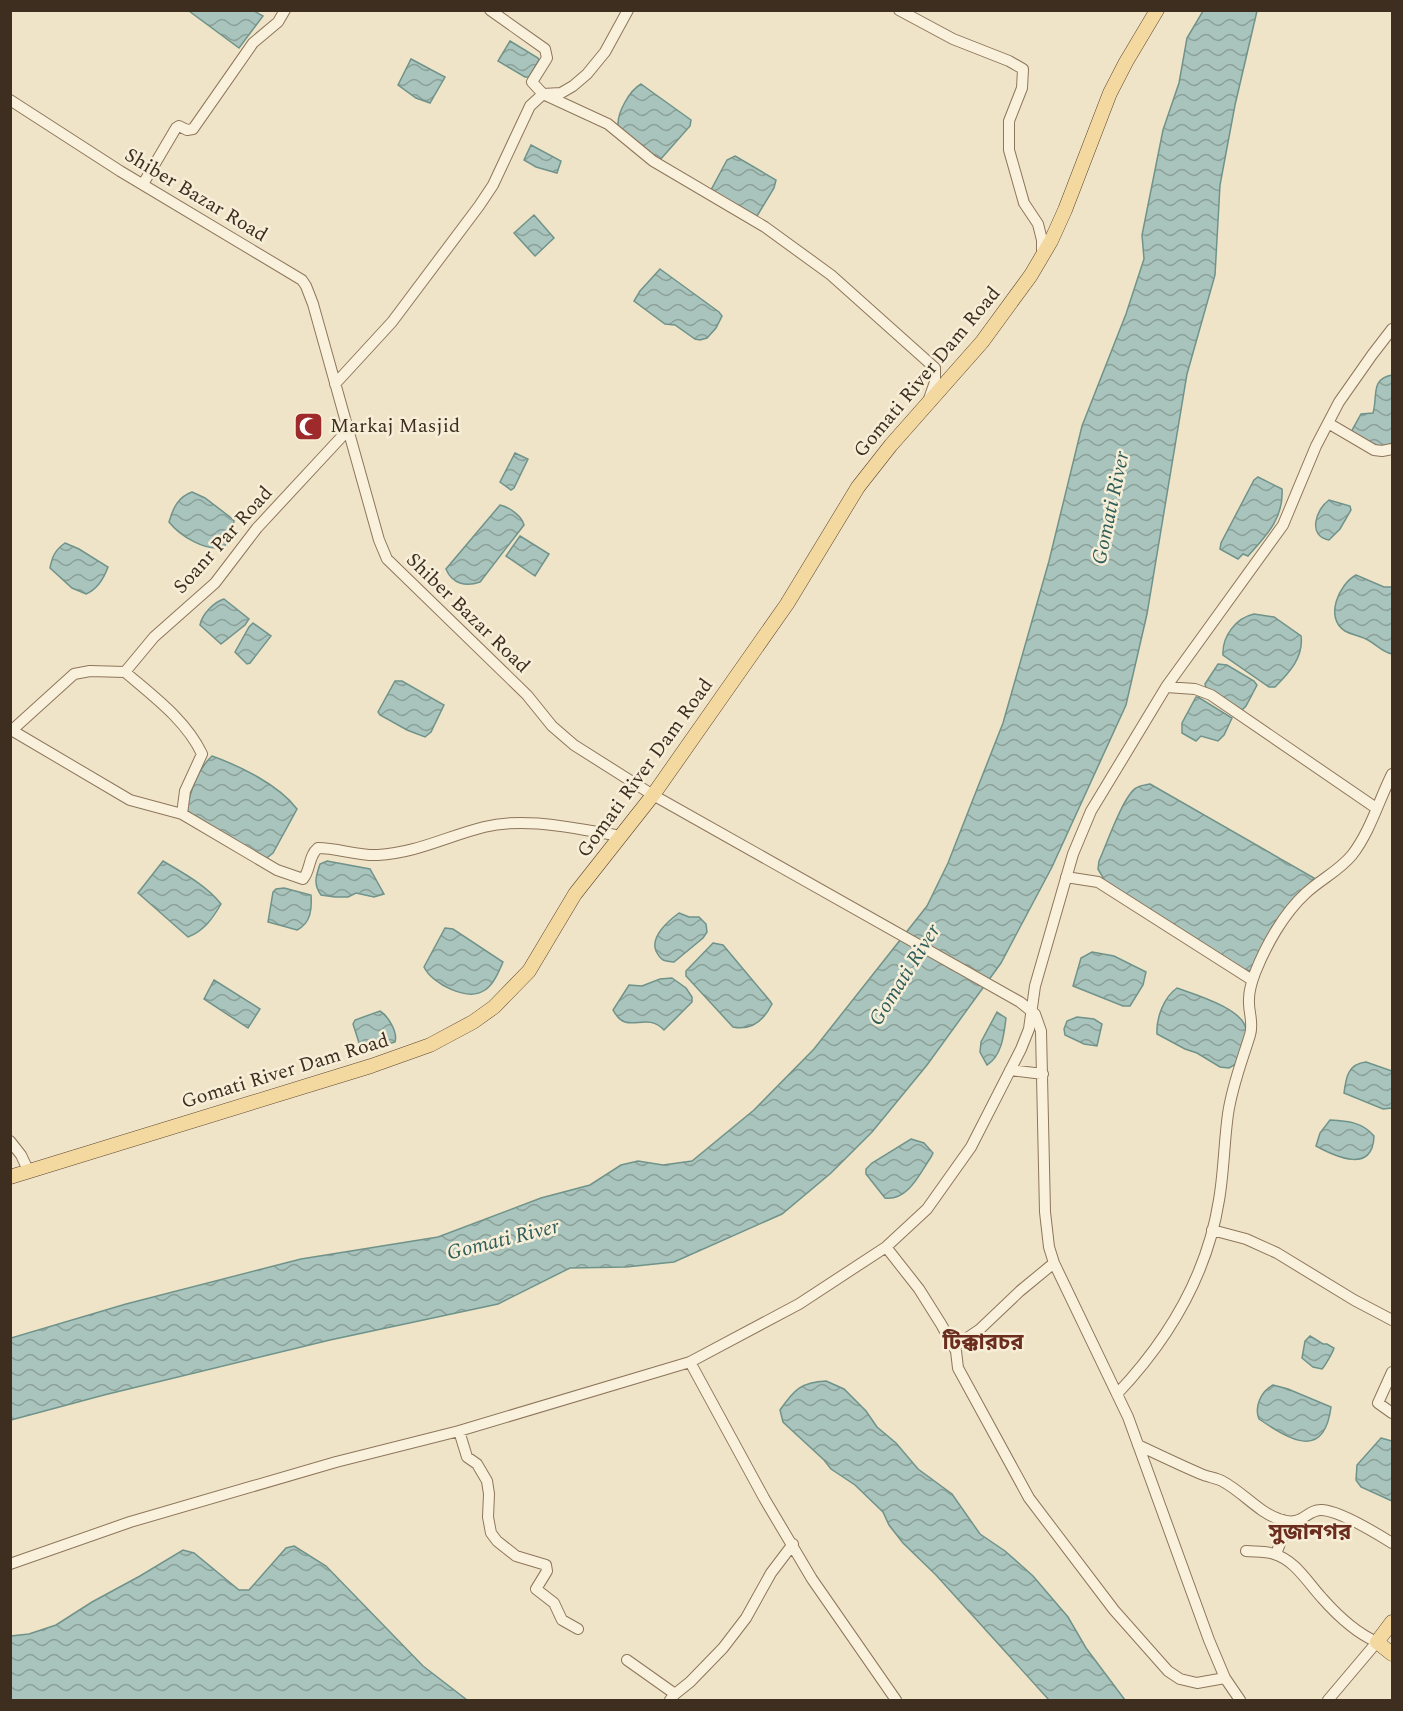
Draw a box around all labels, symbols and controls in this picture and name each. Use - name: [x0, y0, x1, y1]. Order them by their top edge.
- street label: Shiber Bazar Road: [119, 140, 273, 250]
- street label: Gomati River Dam Road: [846, 280, 1008, 464]
- mosque icon: Markaj Masjid: [293, 410, 325, 442]
- place label: Markaj Masjid: [330, 411, 460, 441]
- water label: Gomati River: [1083, 448, 1139, 568]
- street label: Soanr Par Road: [166, 479, 280, 601]
- street label: Shiber Bazar Road: [399, 546, 537, 680]
- street label: Gomati River Dam Road: [569, 672, 721, 864]
- water label: Gomati River: [861, 917, 949, 1032]
- street label: Gomati River Dam Road: [178, 1025, 392, 1117]
- water label: Gomati River: [443, 1210, 563, 1269]
- district label: টিক্কারচর: [942, 1326, 1024, 1359]
- district label: সুজানগর: [1268, 1516, 1352, 1549]

